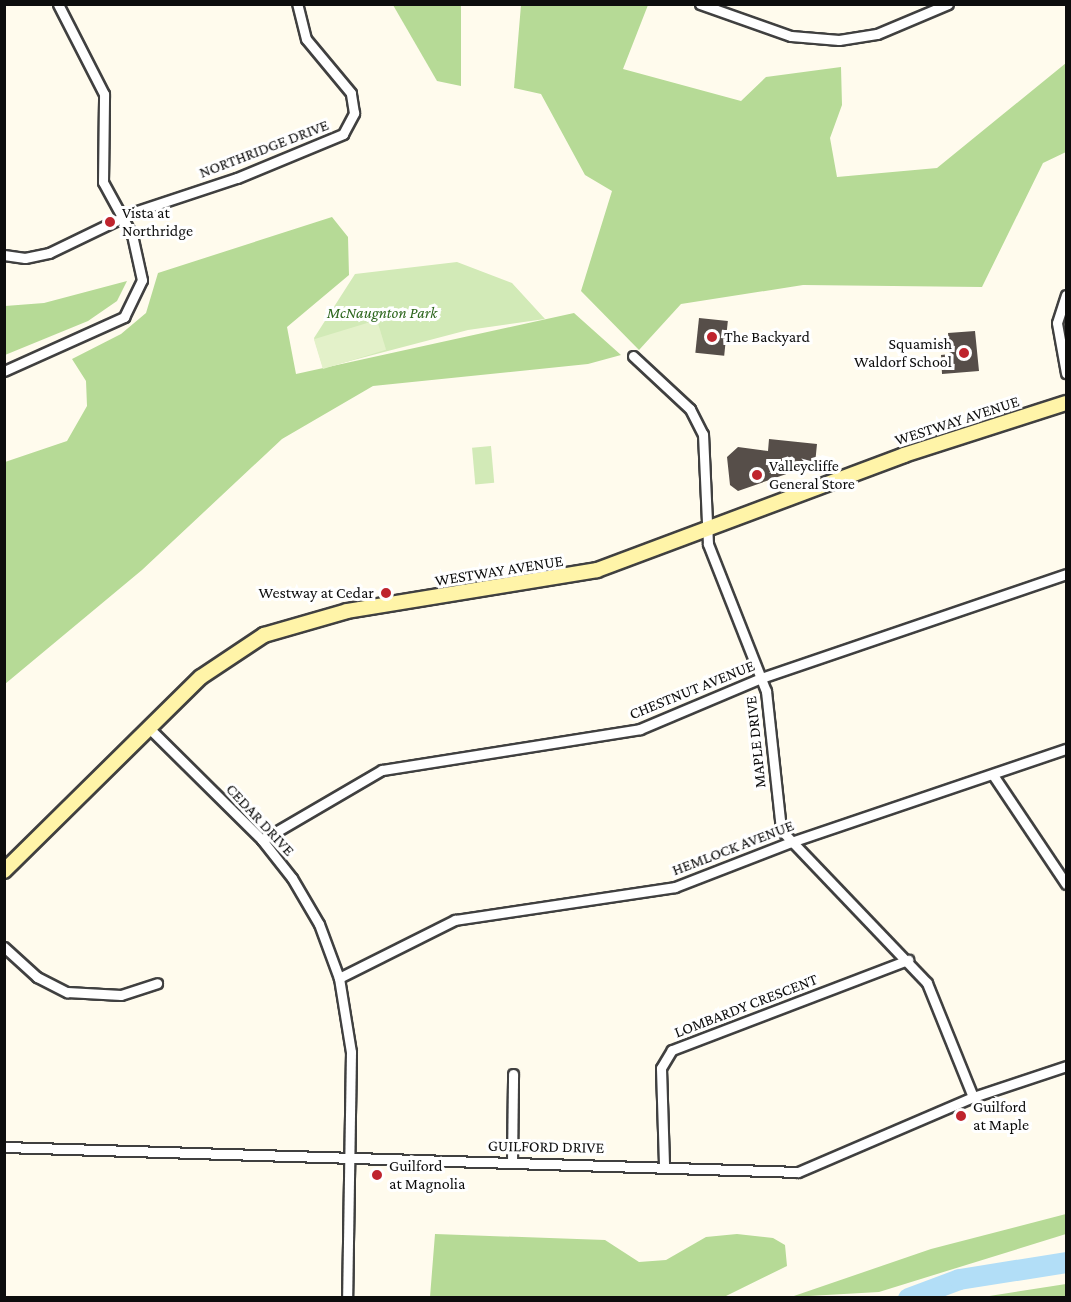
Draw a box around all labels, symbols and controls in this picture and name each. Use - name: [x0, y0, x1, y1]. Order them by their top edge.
- street label: NORTHRIDGE DRIVE: [196, 115, 332, 183]
- place label: Vista at Northridge: [122, 203, 193, 241]
- marker: Vista at Northridge: [103, 215, 117, 229]
- park label: McNaugnton Park: [327, 303, 437, 323]
- place label: The Backyard: [724, 327, 810, 347]
- marker: The Backyard: [705, 330, 719, 344]
- place label: Squamish Waldorf School: [854, 334, 952, 372]
- marker: Squamish Waldorf School: [957, 346, 971, 360]
- street label: WESTWAY AVENUE: [892, 392, 1022, 450]
- place label: Valleycliffe General Store: [769, 456, 855, 494]
- marker: Valleycliffe General Store: [750, 468, 764, 482]
- street label: WESTWAY AVENUE: [433, 551, 565, 591]
- place label: Westway at Cedar: [259, 583, 374, 603]
- marker: Westway at Cedar: [379, 586, 393, 600]
- street label: CHESTNUT AVENUE: [626, 656, 758, 724]
- street label: MAPLE DRIVE: [742, 695, 770, 789]
- street label: CEDAR DRIVE: [222, 780, 298, 860]
- street label: HEMLOCK AVENUE: [669, 816, 797, 880]
- street label: LOMBARDY CRESCENT: [672, 970, 820, 1042]
- place label: Guilford at Maple: [973, 1097, 1029, 1135]
- marker: Guilford at Maple: [954, 1109, 968, 1123]
- street label: GUILFORD DRIVE: [488, 1136, 604, 1158]
- place label: Guilford at Magnolia: [389, 1156, 465, 1194]
- marker: Guilford at Magnolia: [370, 1168, 384, 1182]

